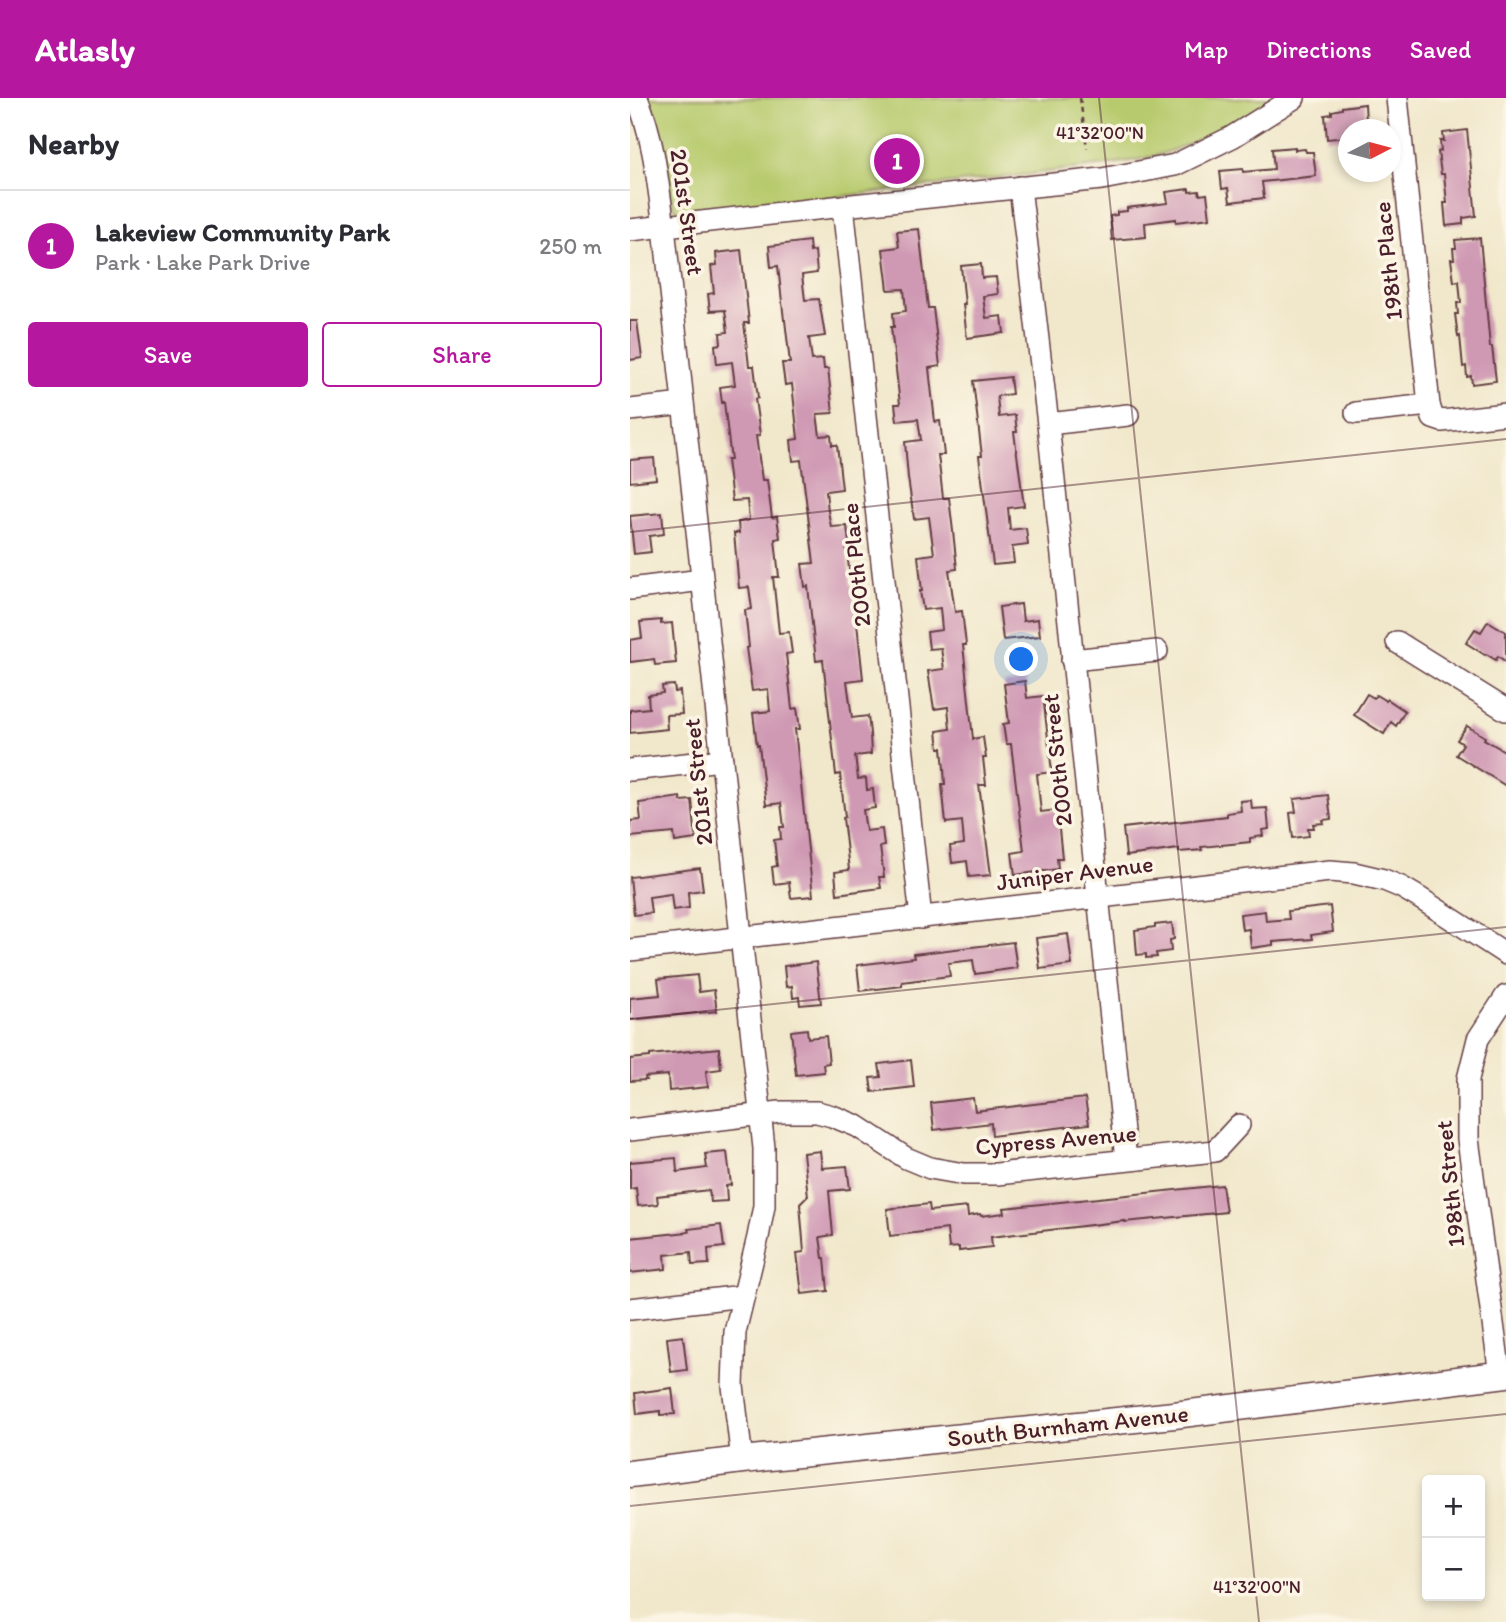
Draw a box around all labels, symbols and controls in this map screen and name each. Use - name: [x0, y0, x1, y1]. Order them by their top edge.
- text: Atlasly: [35, 30, 135, 69]
- text: Map: [1184, 35, 1228, 64]
- text: Directions: [1266, 35, 1372, 64]
- text: Saved: [1410, 35, 1471, 64]
- north arrow: [1338, 119, 1401, 182]
- text: 41°32'00"N: [1056, 122, 1144, 144]
- text: Nearby: [28, 125, 119, 162]
- pin: 1: [874, 135, 920, 187]
- street label: 201st Street: [664, 147, 711, 277]
- street label: 198th Place: [1367, 200, 1408, 322]
- text: Lakeview Community Park: [95, 216, 390, 248]
- text: 1: [46, 232, 56, 260]
- text: 250 m: [539, 232, 602, 260]
- text: Park · Lake Park Drive: [95, 248, 310, 276]
- button: Save: [28, 322, 308, 387]
- button: Share: [322, 322, 602, 387]
- street label: 200th Place: [835, 502, 876, 629]
- your location: [1004, 642, 1038, 676]
- street label: 200th Street: [1035, 693, 1078, 828]
- street label: 201st Street: [676, 717, 719, 847]
- street label: Juniper Avenue: [995, 848, 1155, 897]
- street label: Cypress Avenue: [974, 1118, 1138, 1161]
- street label: 198th Street: [1428, 1119, 1471, 1249]
- street label: South Burnham Avenue: [946, 1398, 1190, 1453]
- map controls: [1422, 1475, 1485, 1601]
- button: +: [1422, 1475, 1485, 1538]
- button: −: [1422, 1538, 1485, 1601]
- text: 41°32'00"N: [1213, 1576, 1301, 1598]

